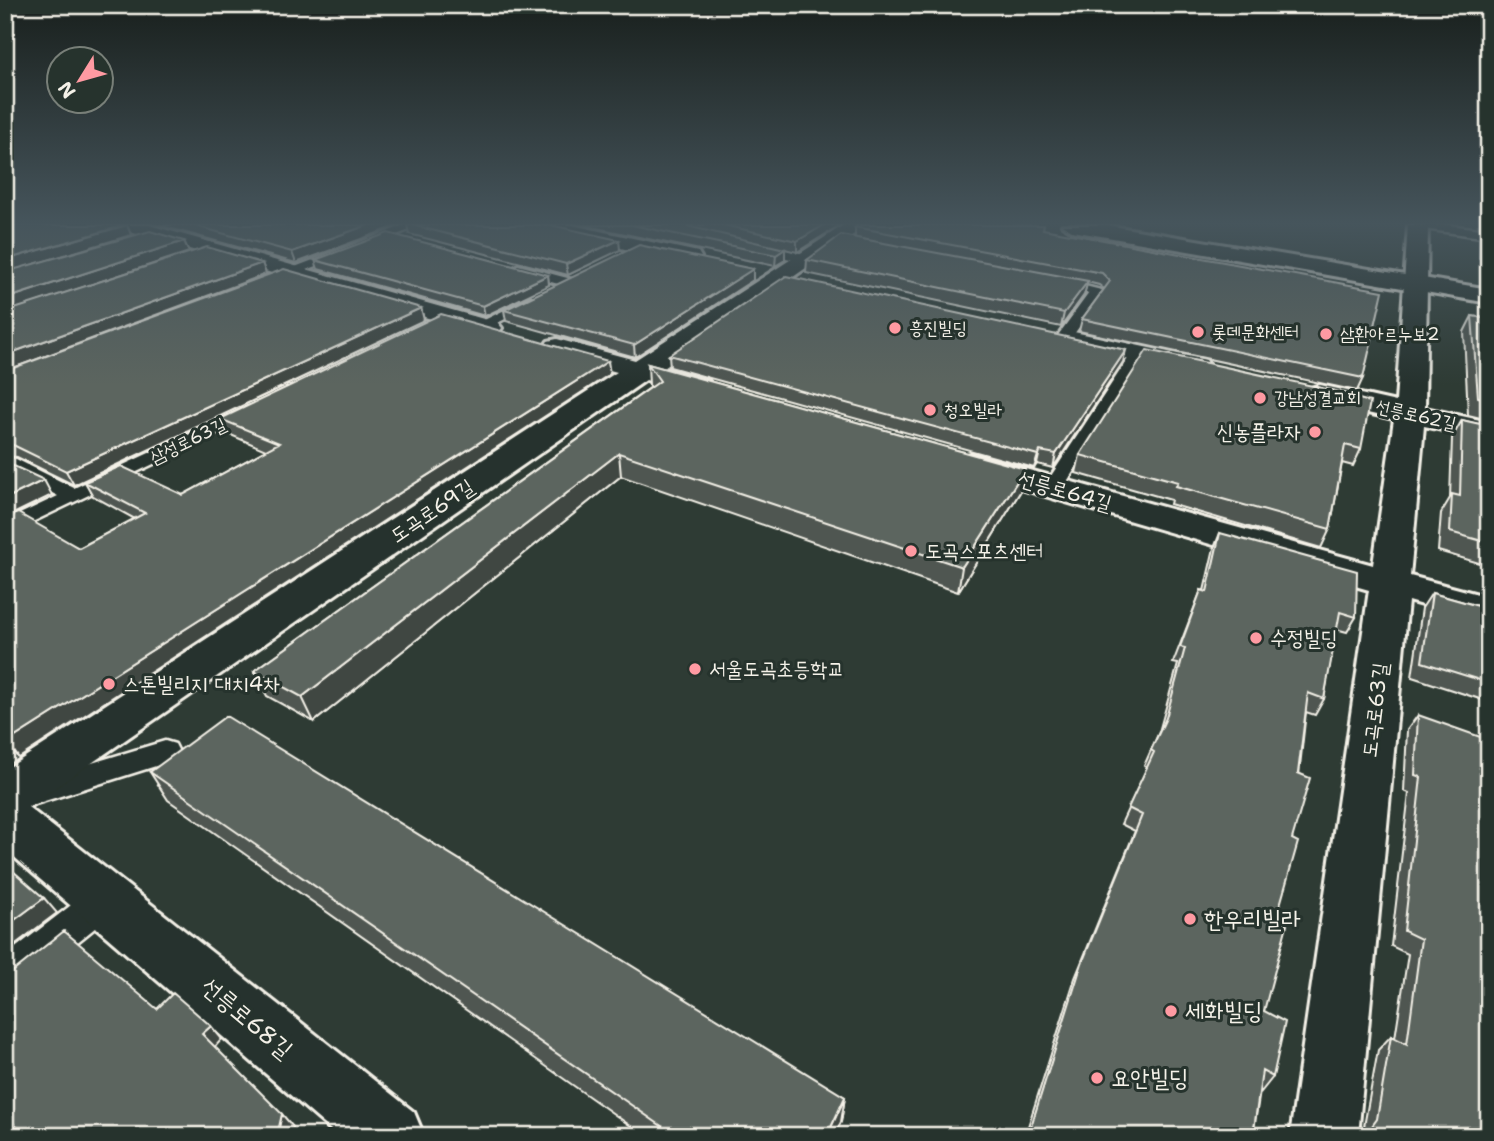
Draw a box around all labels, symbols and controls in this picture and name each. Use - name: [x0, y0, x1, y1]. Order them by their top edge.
- north arrow: [46, 46, 116, 116]
- text: N: [52, 76, 81, 103]
- place label: 흥진빌딩: [909, 316, 967, 340]
- marker: 흥진빌딩: [887, 320, 903, 336]
- place label: 롯데문화센터: [1212, 320, 1299, 344]
- place label: 삼환아르누보2: [1340, 322, 1440, 346]
- marker: 롯데문화센터: [1190, 324, 1206, 340]
- marker: 삼환아르누보2: [1318, 326, 1334, 342]
- place label: 강남성결교회: [1274, 386, 1361, 410]
- marker: 강남성결교회: [1252, 390, 1268, 406]
- street label: 선릉로62길: [1373, 394, 1459, 436]
- place label: 청오빌라: [944, 398, 1002, 422]
- marker: 청오빌라: [922, 402, 938, 418]
- street label: 삼성로63길: [146, 412, 231, 470]
- place label: 신농플라자: [1217, 418, 1301, 446]
- marker: 신농플라자: [1307, 424, 1323, 440]
- street label: 선릉로64길: [1015, 464, 1115, 518]
- street label: 도곡로69길: [385, 473, 479, 549]
- place label: 도곡스포츠센터: [925, 537, 1043, 565]
- marker: 도곡스포츠센터: [903, 543, 919, 559]
- place label: 수정빌딩: [1270, 624, 1338, 652]
- marker: 수정빌딩: [1248, 630, 1264, 646]
- place label: 서울도곡초등학교: [709, 655, 844, 683]
- marker: 서울도곡초등학교: [687, 661, 703, 677]
- street label: 도곡로63길: [1355, 661, 1395, 759]
- place label: 스톤빌리지 대치4차: [123, 670, 280, 698]
- marker: 스톤빌리지 대치4차: [101, 676, 117, 692]
- place label: 한우리빌라: [1204, 903, 1301, 935]
- marker: 한우리빌라: [1182, 911, 1198, 927]
- street label: 선릉로68길: [195, 970, 299, 1066]
- place label: 세화빌딩: [1185, 995, 1262, 1027]
- marker: 세화빌딩: [1163, 1003, 1179, 1019]
- place label: 요안빌딩: [1111, 1062, 1188, 1094]
- marker: 요안빌딩: [1089, 1070, 1105, 1086]

